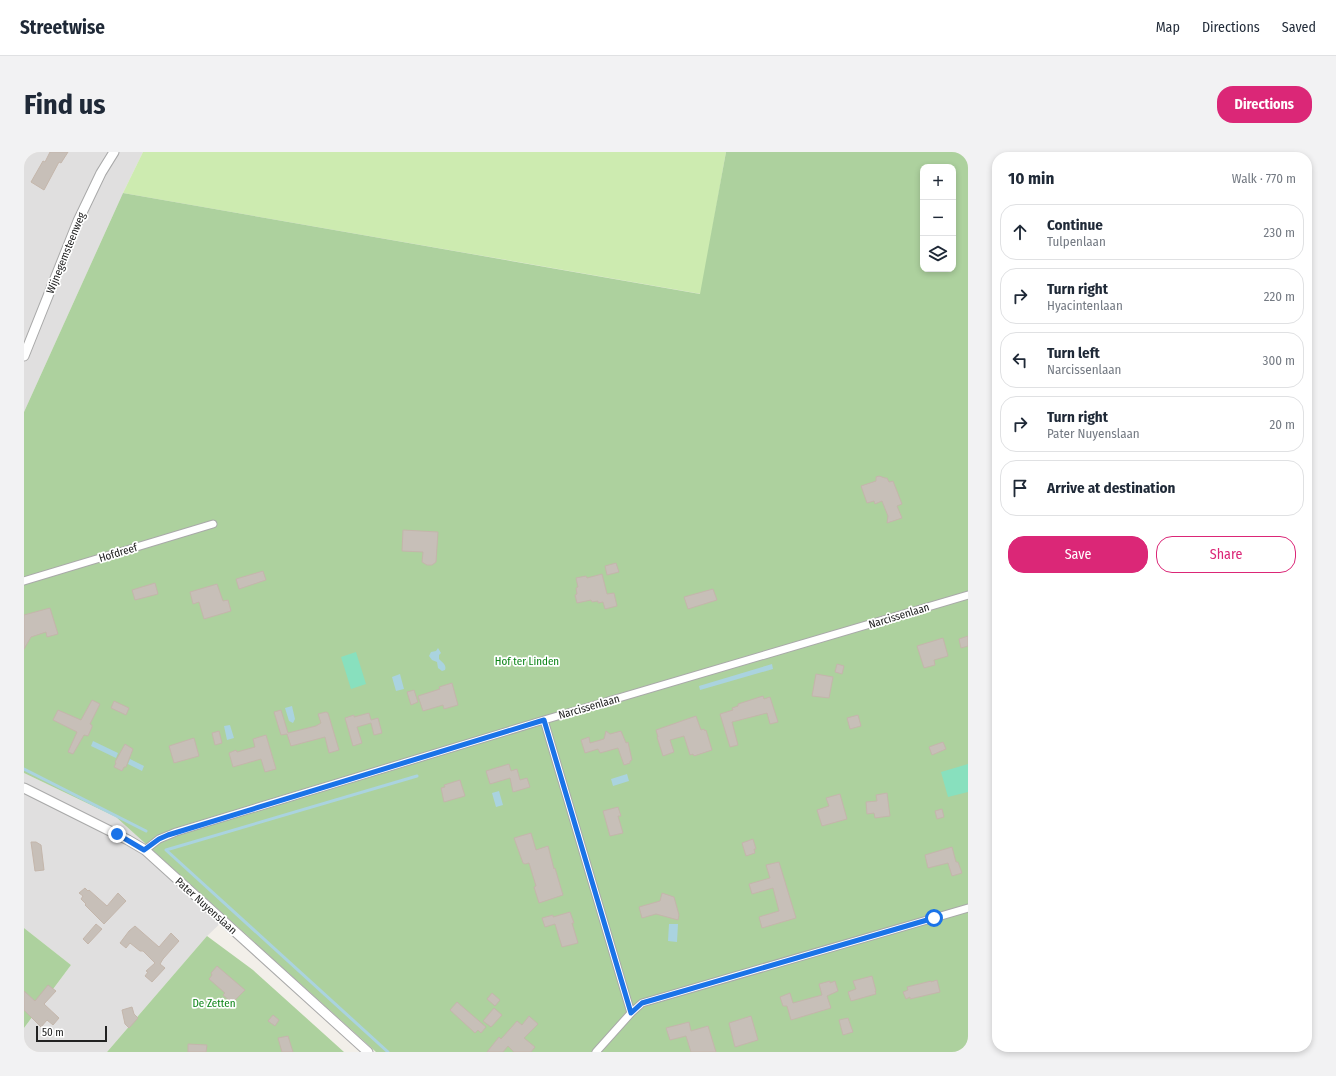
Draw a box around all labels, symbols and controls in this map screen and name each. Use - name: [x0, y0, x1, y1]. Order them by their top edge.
- text: Streetwise: [20, 16, 105, 39]
- text: Map: [1156, 19, 1180, 36]
- text: Directions: [1202, 19, 1260, 36]
- text: Saved: [1282, 19, 1316, 36]
- button: Directions: [1217, 86, 1312, 123]
- text: Find us: [24, 88, 106, 121]
- map controls: [920, 164, 956, 272]
- button: +: [920, 164, 956, 200]
- text: 10 min: [1008, 168, 1054, 189]
- text: Walk · 770 m: [1232, 171, 1296, 186]
- button: −: [920, 200, 956, 236]
- street label: Wijnegemsteenweg: [44, 210, 89, 296]
- text: Continue: [1047, 216, 1103, 234]
- icon: ahead: [1009, 221, 1031, 243]
- text: 230 m: [1264, 225, 1295, 240]
- text: Tulpenlaan: [1047, 234, 1106, 249]
- button: layers: [920, 236, 956, 272]
- text: Turn right: [1047, 280, 1108, 298]
- icon: right: [1009, 285, 1031, 307]
- text: 220 m: [1264, 289, 1295, 304]
- text: Hyacintenlaan: [1047, 298, 1123, 313]
- text: Turn left: [1047, 344, 1100, 362]
- icon: left: [1009, 349, 1031, 371]
- text: 300 m: [1263, 353, 1295, 368]
- text: Narcissenlaan: [1047, 362, 1121, 377]
- text: Turn right: [1047, 408, 1108, 426]
- icon: right: [1009, 413, 1031, 435]
- text: 20 m: [1269, 417, 1295, 432]
- text: Pater Nuyenslaan: [1047, 426, 1140, 441]
- icon: arrive: [1009, 477, 1031, 499]
- text: Arrive at destination: [1047, 479, 1175, 497]
- button: Save: [1008, 536, 1148, 573]
- button: Share: [1156, 536, 1296, 573]
- street label: Hofdreef: [97, 541, 139, 565]
- street label: Narcissenlaan: [867, 601, 931, 631]
- park label: Hof ter Linden: [495, 655, 559, 668]
- street label: Narcissenlaan: [557, 692, 621, 722]
- route end: [108, 825, 126, 843]
- street label: Pater Nuyenslaan: [172, 875, 240, 937]
- route start: [925, 909, 943, 927]
- park label: De Zetten: [192, 997, 236, 1010]
- scale bar: [36, 1024, 107, 1043]
- text: 50 m: [42, 1026, 64, 1039]

